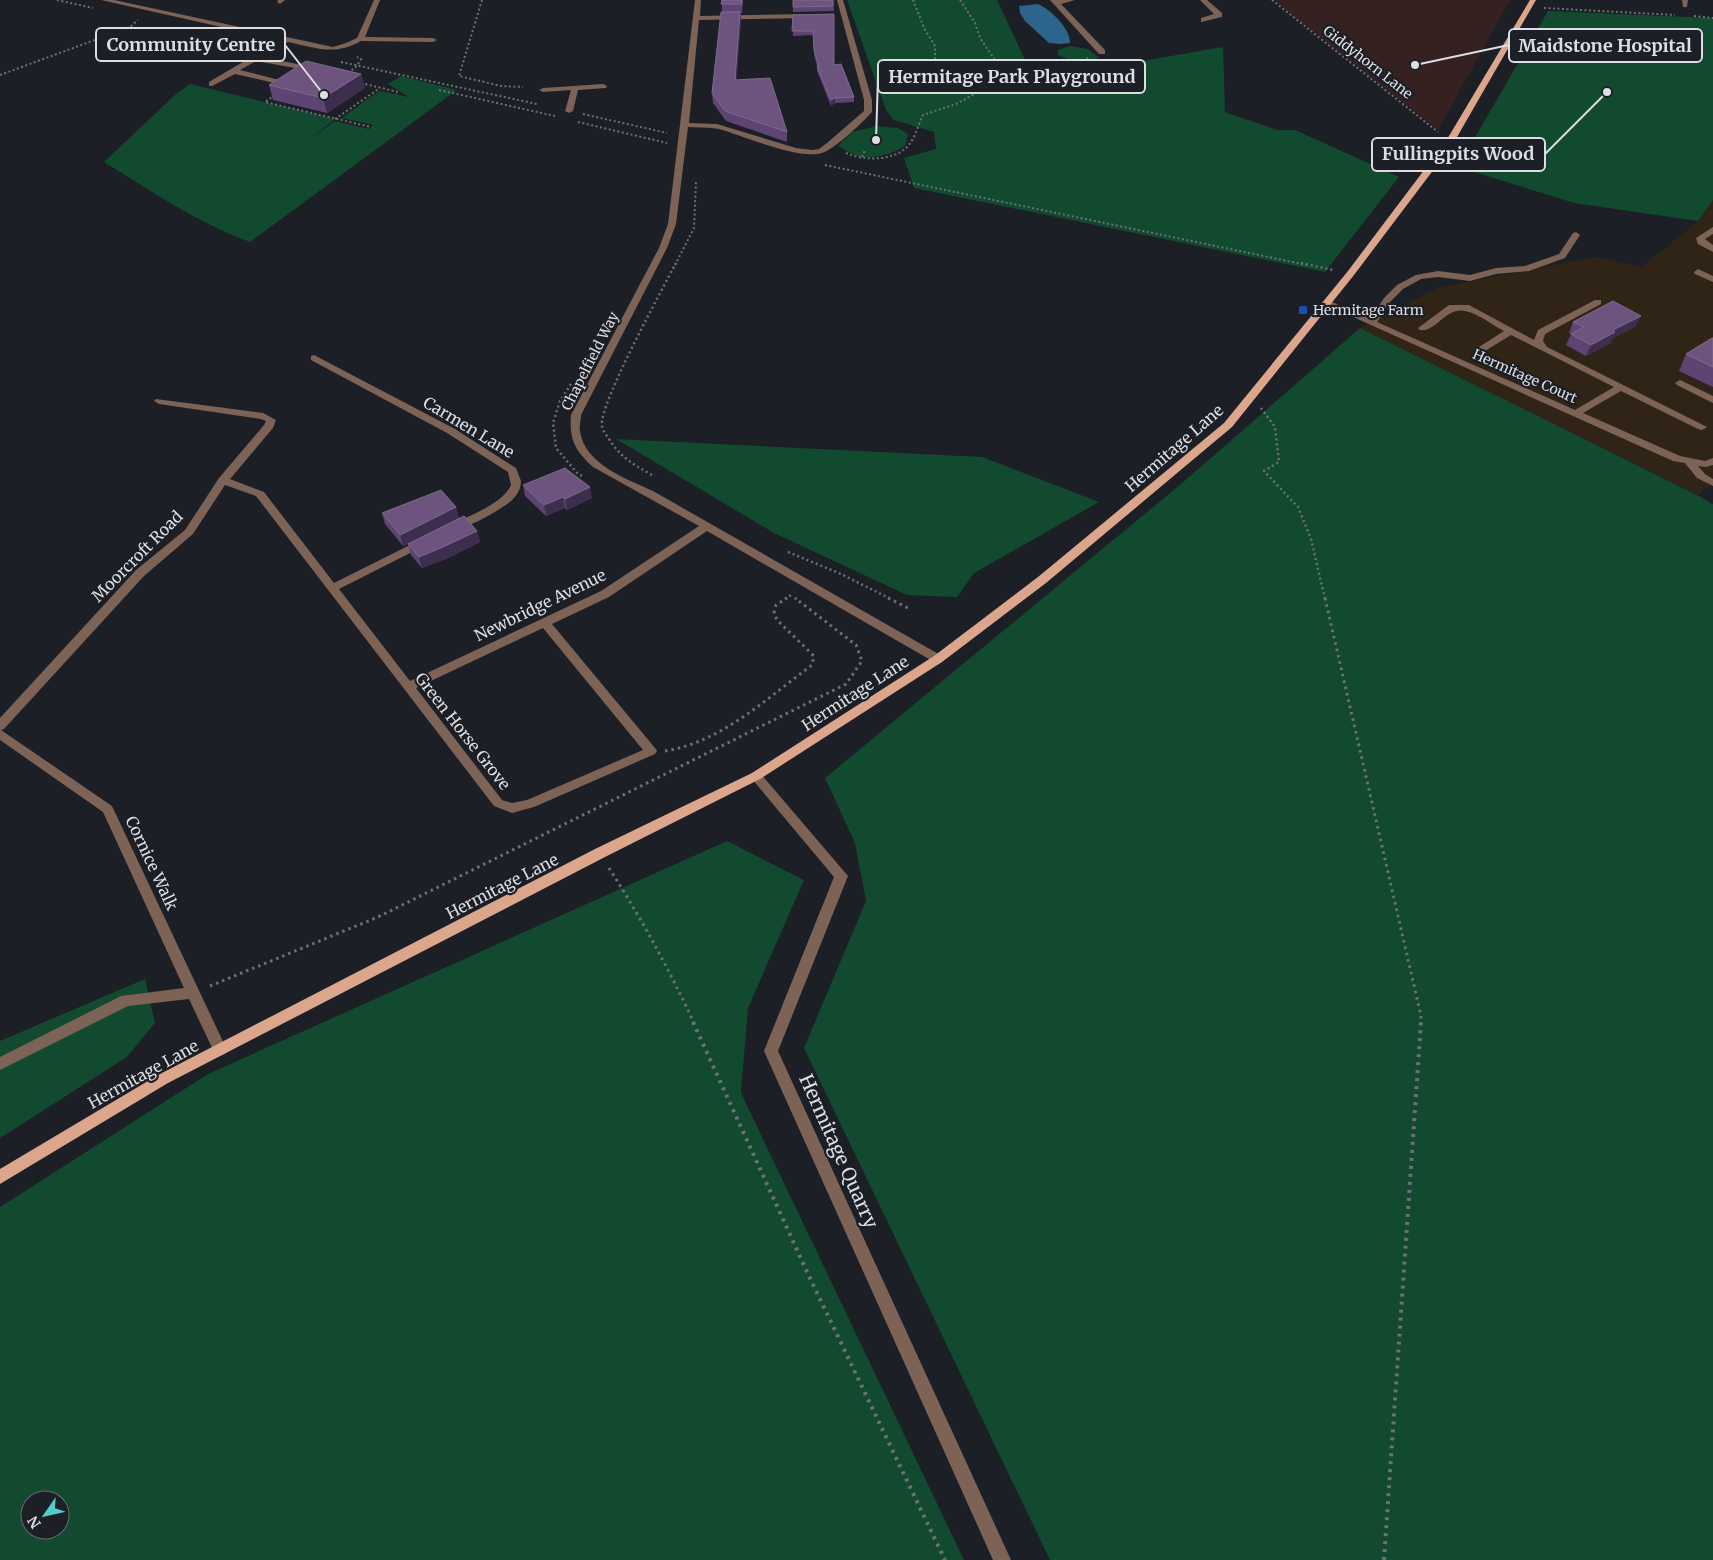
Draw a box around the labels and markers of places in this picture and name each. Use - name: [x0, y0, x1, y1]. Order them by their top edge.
- callout: Community Centre: [96, 28, 285, 61]
- callout: Maidstone Hospital: [1509, 29, 1702, 62]
- callout: Hermitage Park Playground: [878, 60, 1145, 93]
- callout: Fullingpits Wood: [1372, 138, 1545, 171]
- place label: Hermitage Farm: [1313, 301, 1424, 319]
- marker: Hermitage Farm: [1297, 304, 1309, 316]

